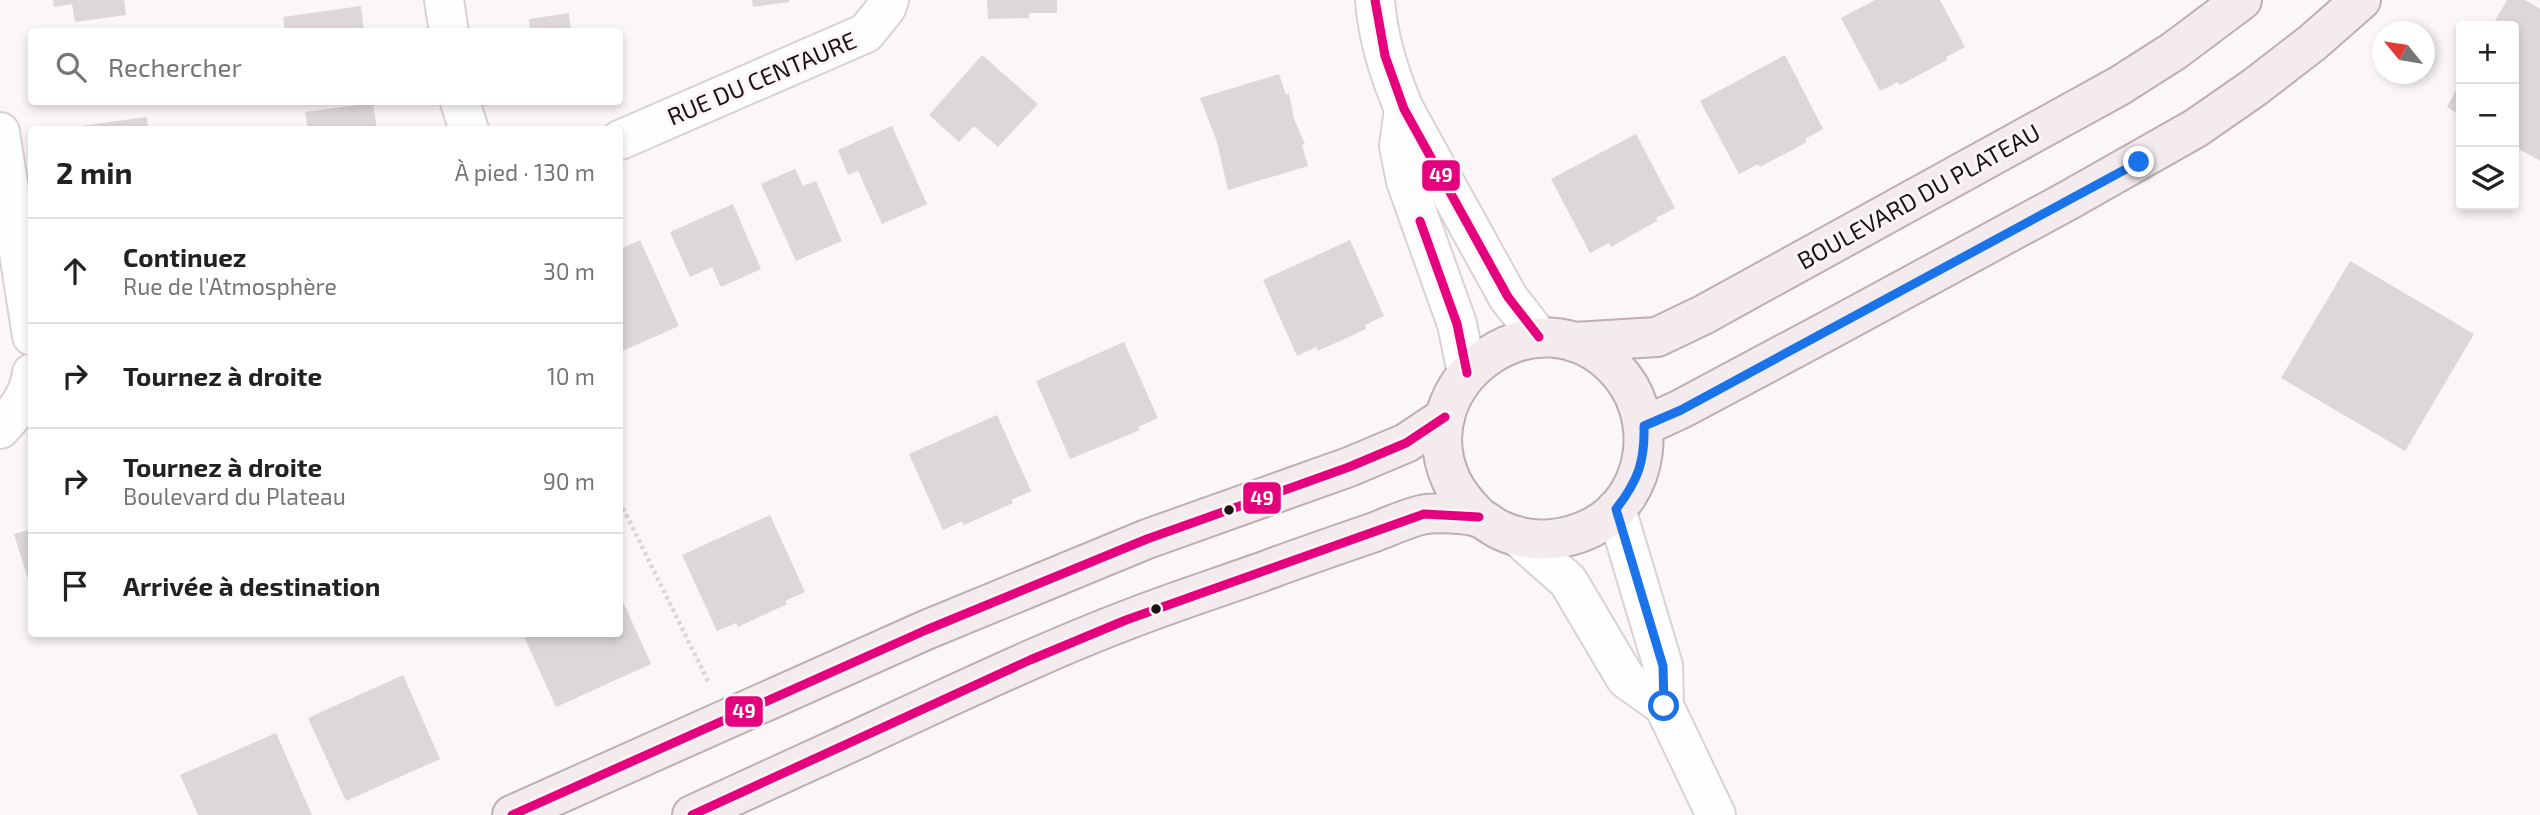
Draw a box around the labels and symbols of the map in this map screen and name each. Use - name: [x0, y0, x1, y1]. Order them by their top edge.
- north arrow: [2372, 21, 2435, 84]
- street label: RUE DU CENTAURE: [663, 25, 860, 131]
- street label: BOULEVARD DU PLATEAU: [1792, 117, 2045, 275]
- route end: [2123, 146, 2154, 177]
- line badge: 49: [1421, 159, 1461, 192]
- text: 49: [1429, 163, 1453, 186]
- line badge: 49: [1242, 481, 1282, 515]
- text: 49: [1250, 486, 1274, 509]
- unlabelled marker: [1222, 503, 1236, 517]
- unlabelled marker: [1149, 602, 1163, 616]
- route start: [1648, 690, 1679, 721]
- line badge: 49: [724, 695, 764, 728]
- text: 49: [732, 699, 756, 722]

